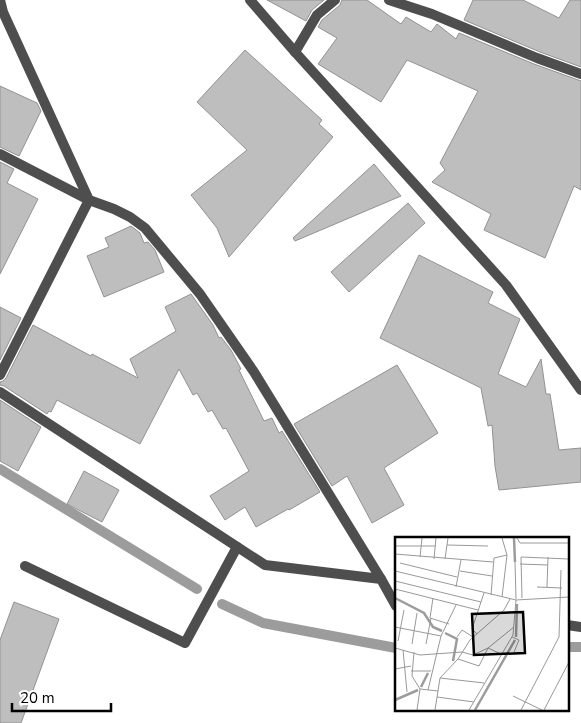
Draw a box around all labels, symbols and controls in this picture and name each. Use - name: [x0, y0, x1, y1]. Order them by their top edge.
- inset map: [395, 537, 568, 710]
- scale bar: [12, 680, 111, 712]
- text: 20 m: [20, 688, 55, 708]

